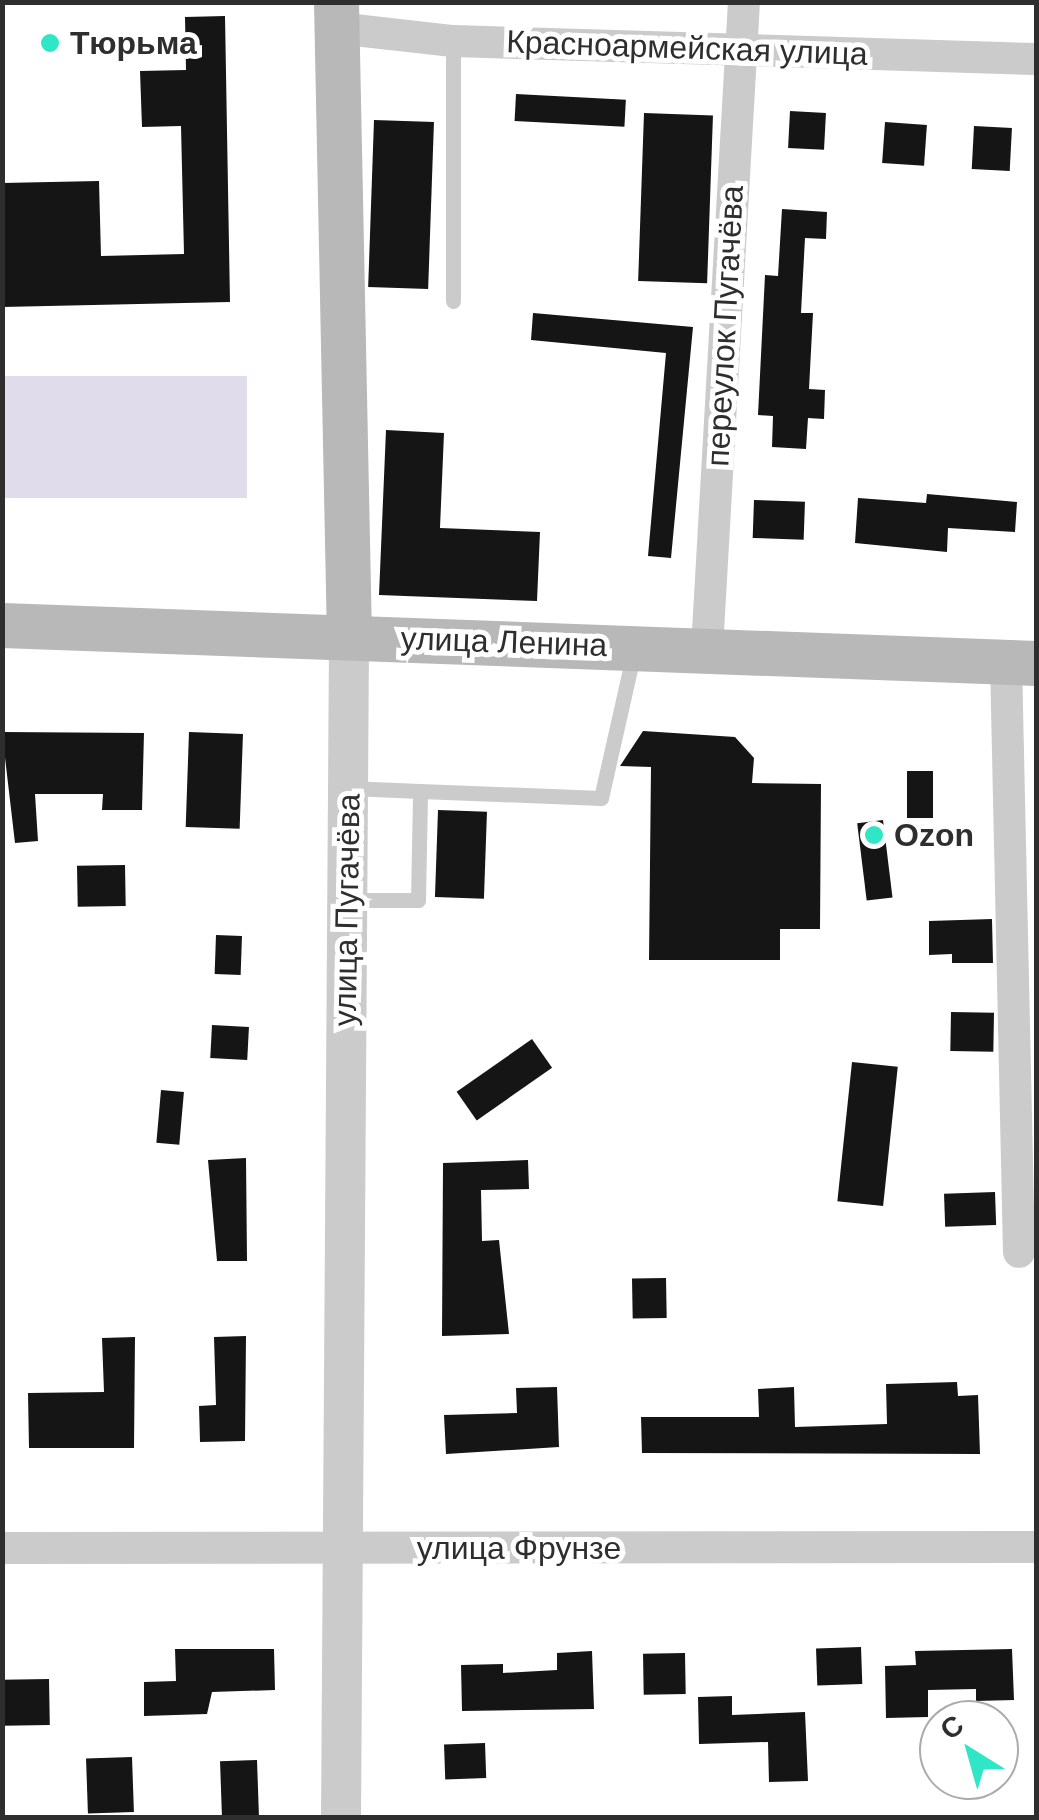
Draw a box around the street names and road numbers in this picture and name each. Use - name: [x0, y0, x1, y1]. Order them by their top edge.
- street label: Красноармейская улица: [506, 23, 868, 73]
- street label: переулок Пугачёва: [698, 185, 752, 467]
- street label: улица Ленина: [400, 619, 608, 665]
- street label: улица Пугачёва: [326, 793, 368, 1027]
- street label: улица Фрунзе: [417, 1529, 621, 1567]

